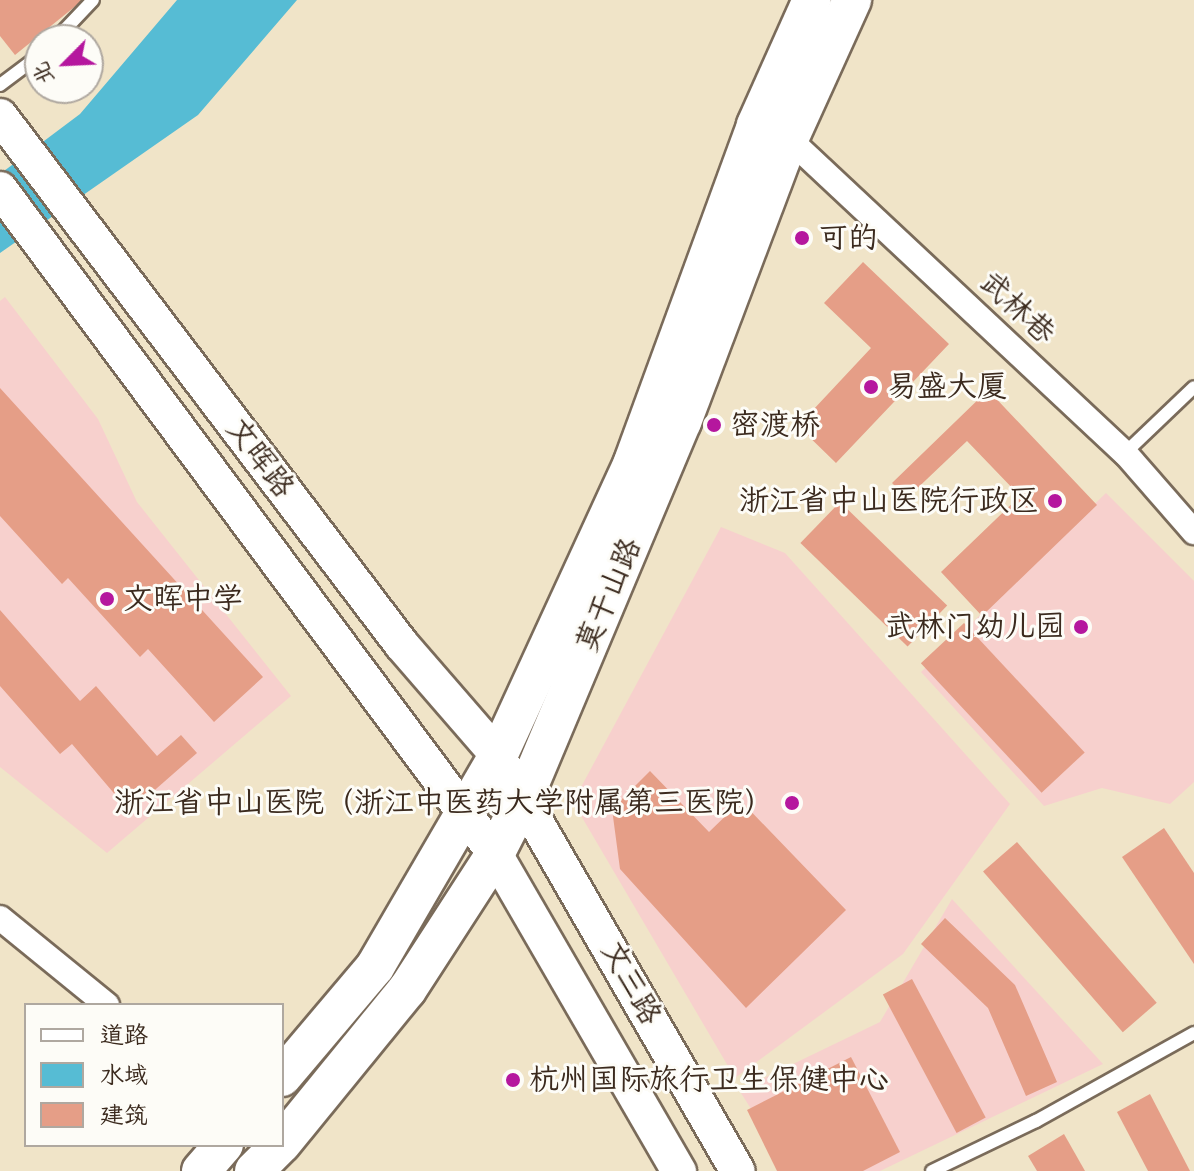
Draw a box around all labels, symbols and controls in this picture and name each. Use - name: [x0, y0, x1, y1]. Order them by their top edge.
- north arrow: [24, 24, 104, 104]
- text: 北: [25, 57, 62, 90]
- place label: 可的: [818, 220, 878, 256]
- marker: 可的: [793, 229, 811, 247]
- street label: 武林巷: [972, 264, 1062, 352]
- place label: 易盛大厦: [887, 369, 1007, 405]
- marker: 易盛大厦: [862, 378, 880, 396]
- place label: 密渡桥: [730, 407, 820, 443]
- street label: 文晖路: [219, 411, 301, 505]
- marker: 密渡桥: [705, 416, 723, 434]
- place label: 浙江省中山医院行政区: [739, 483, 1039, 519]
- marker: 浙江省中山医院行政区: [1046, 492, 1064, 510]
- street label: 莫干山路: [569, 533, 649, 657]
- place label: 文晖中学: [123, 581, 243, 617]
- marker: 文晖中学: [98, 590, 116, 608]
- place label: 武林门幼儿园: [885, 609, 1065, 645]
- marker: 武林门幼儿园: [1072, 618, 1090, 636]
- place label: 浙江省中山医院（浙江中医药大学附属第三医院）: [114, 785, 774, 821]
- marker: 浙江省中山医院（浙江中医药大学附属第三医院）: [781, 792, 803, 814]
- street label: 文三路: [593, 935, 669, 1031]
- legend: [24, 1003, 284, 1147]
- text: 道路: [100, 1019, 148, 1053]
- text: 水域: [100, 1059, 148, 1093]
- place label: 杭州国际旅行卫生保健中心: [529, 1062, 889, 1098]
- marker: 杭州国际旅行卫生保健中心: [504, 1071, 522, 1089]
- text: 建筑: [100, 1099, 148, 1133]

